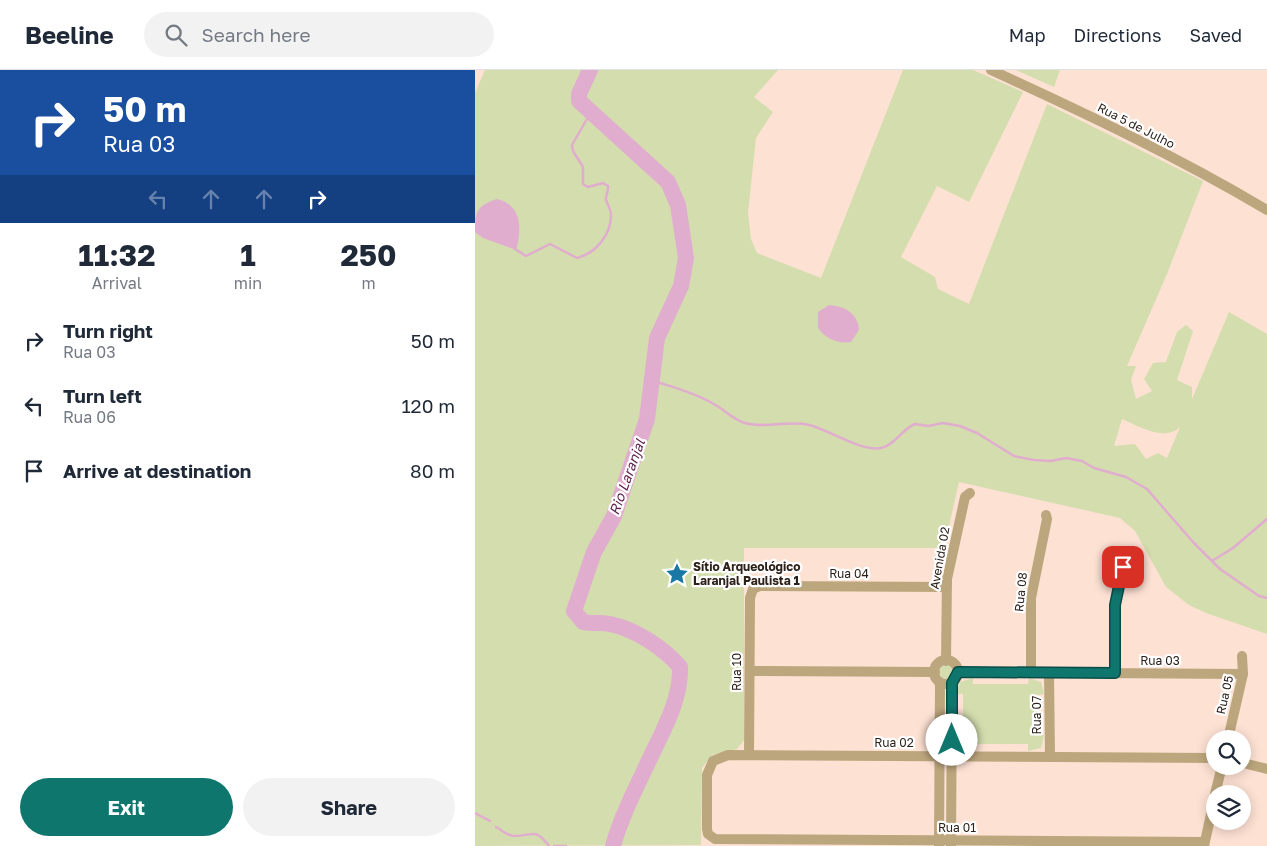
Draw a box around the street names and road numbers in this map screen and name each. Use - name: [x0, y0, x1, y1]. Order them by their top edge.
- street label: Rua 5 de Julho: [1095, 100, 1177, 151]
- street label: Avenida 02: [927, 526, 952, 590]
- street label: Rua 04: [829, 566, 869, 581]
- street label: Rua 08: [1011, 571, 1030, 612]
- street label: Rua 10: [729, 653, 744, 691]
- street label: Rua 03: [1140, 653, 1180, 668]
- street label: Rua 05: [1213, 674, 1236, 716]
- street label: Rua 07: [1029, 696, 1044, 734]
- street label: Rua 02: [874, 735, 914, 750]
- street label: Rua 01: [938, 820, 976, 835]

